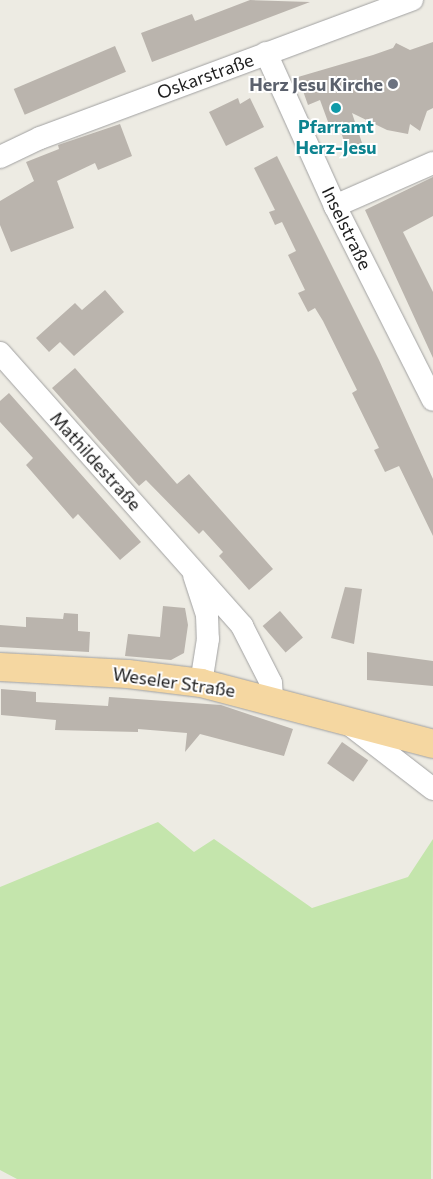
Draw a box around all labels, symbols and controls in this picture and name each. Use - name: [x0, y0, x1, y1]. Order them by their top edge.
- street label: Oskarstraße: [154, 49, 256, 103]
- place label: Herz Jesu Kirche: [249, 73, 383, 95]
- marker: Herz Jesu Kirche: [387, 78, 399, 90]
- marker: Pfarramt Herz-Jesu: [330, 102, 342, 114]
- place label: Pfarramt Herz-Jesu: [295, 116, 377, 158]
- street label: Inselstraße: [318, 183, 376, 273]
- street label: Mathildestraße: [46, 407, 146, 515]
- street label: Weseler Straße: [111, 663, 237, 701]

